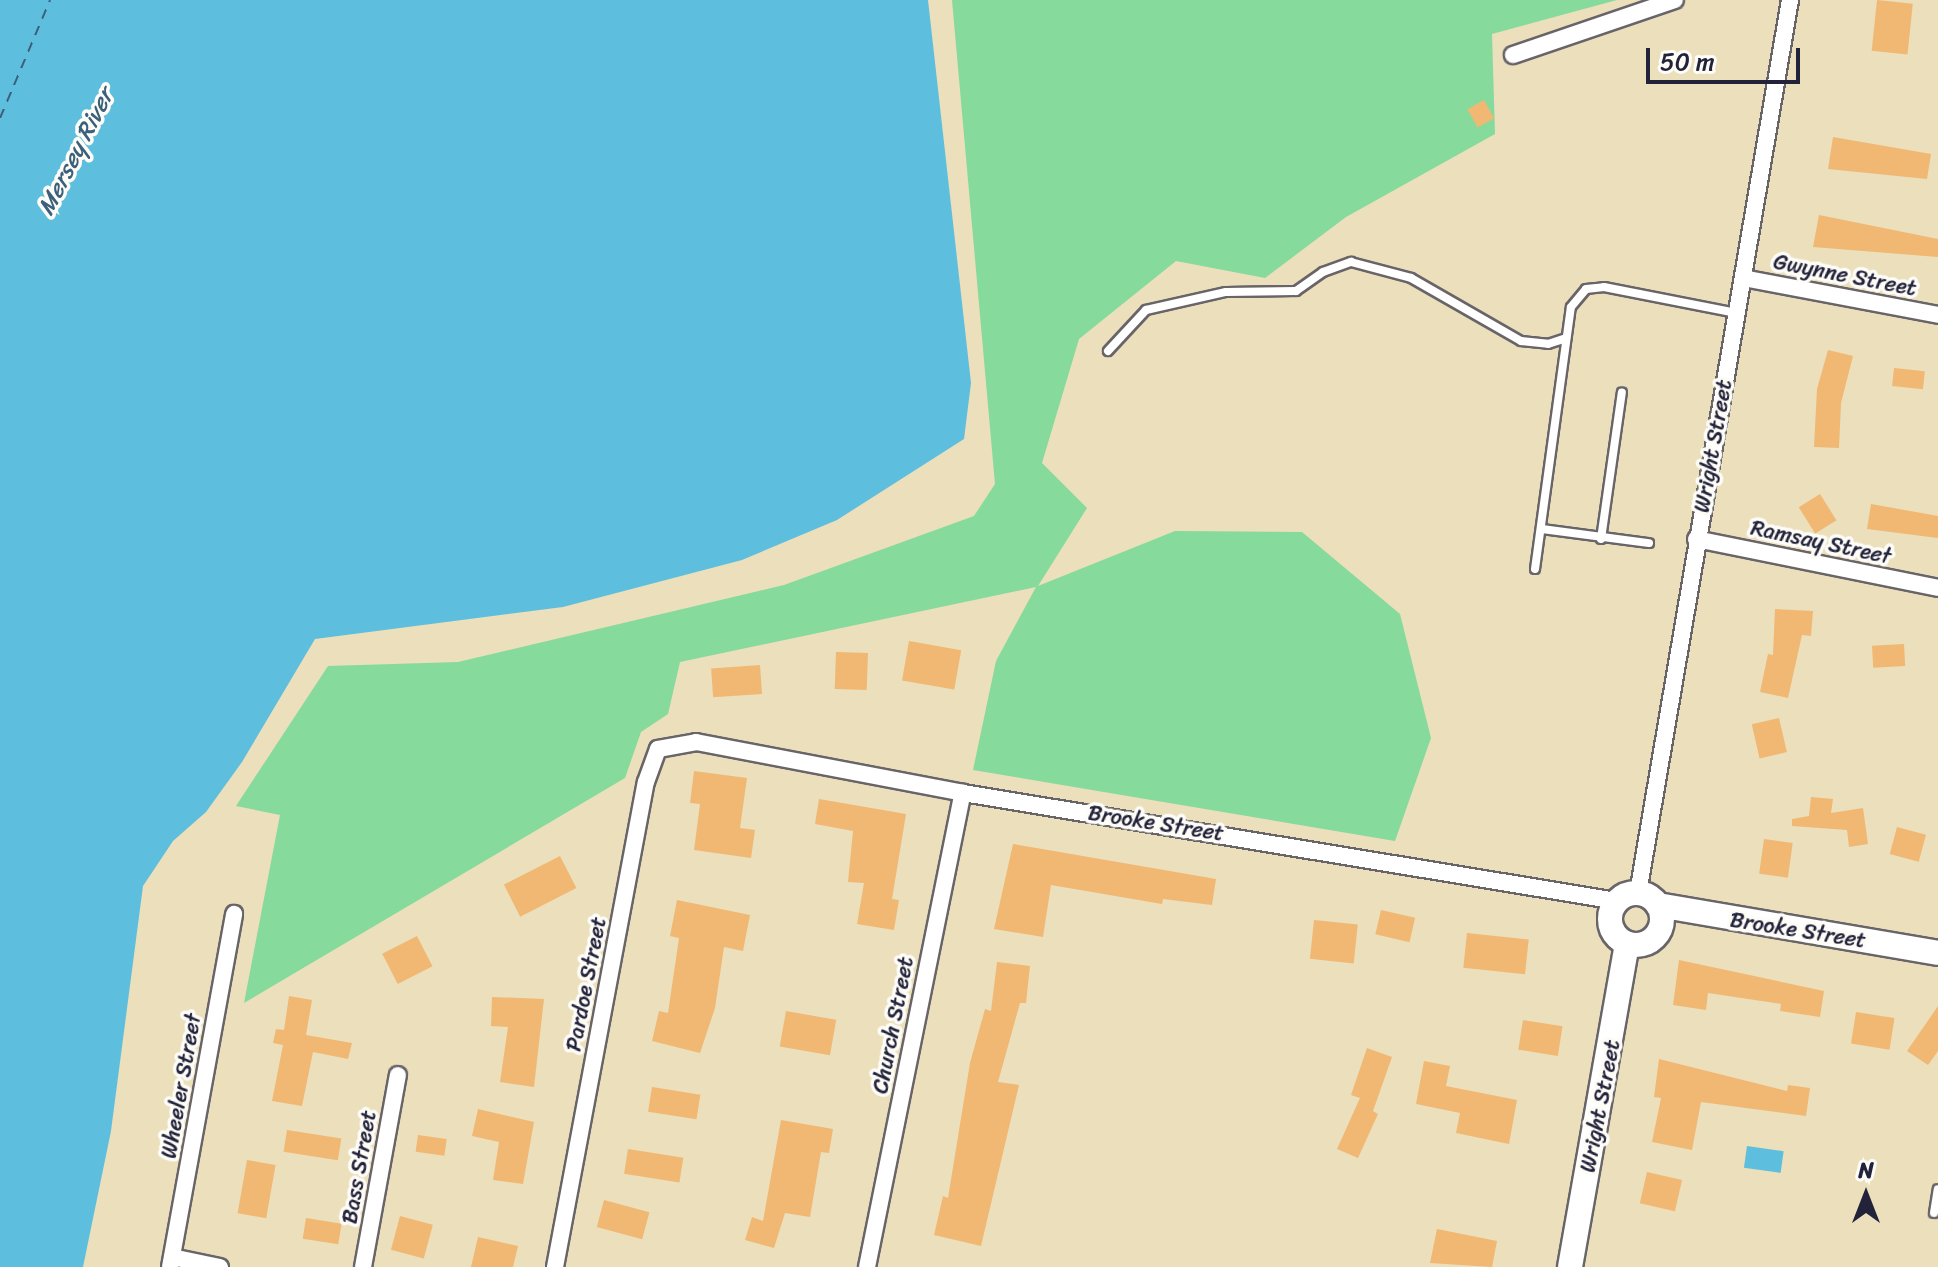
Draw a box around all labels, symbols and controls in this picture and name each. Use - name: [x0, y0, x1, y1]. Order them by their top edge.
- scale bar: [1650, 32, 1804, 82]
- text: 50 m: [1660, 41, 1715, 83]
- water label: Mersey River: [32, 84, 120, 220]
- street label: Gwynne Street: [1771, 248, 1919, 302]
- street label: Wright Street: [1688, 378, 1738, 514]
- street label: Ramsay Street: [1748, 514, 1894, 570]
- street label: Brooke Street: [1086, 799, 1226, 847]
- street label: Brooke Street: [1728, 906, 1868, 954]
- street label: Pardoe Street: [560, 915, 612, 1053]
- street label: Church Street: [867, 955, 919, 1095]
- street label: Wheeler Street: [155, 1011, 207, 1161]
- street label: Wright Street: [1574, 1038, 1626, 1174]
- street label: Bass Street: [336, 1108, 382, 1226]
- text: N: [1858, 1151, 1874, 1190]
- north arrow: [1826, 1155, 1906, 1235]

